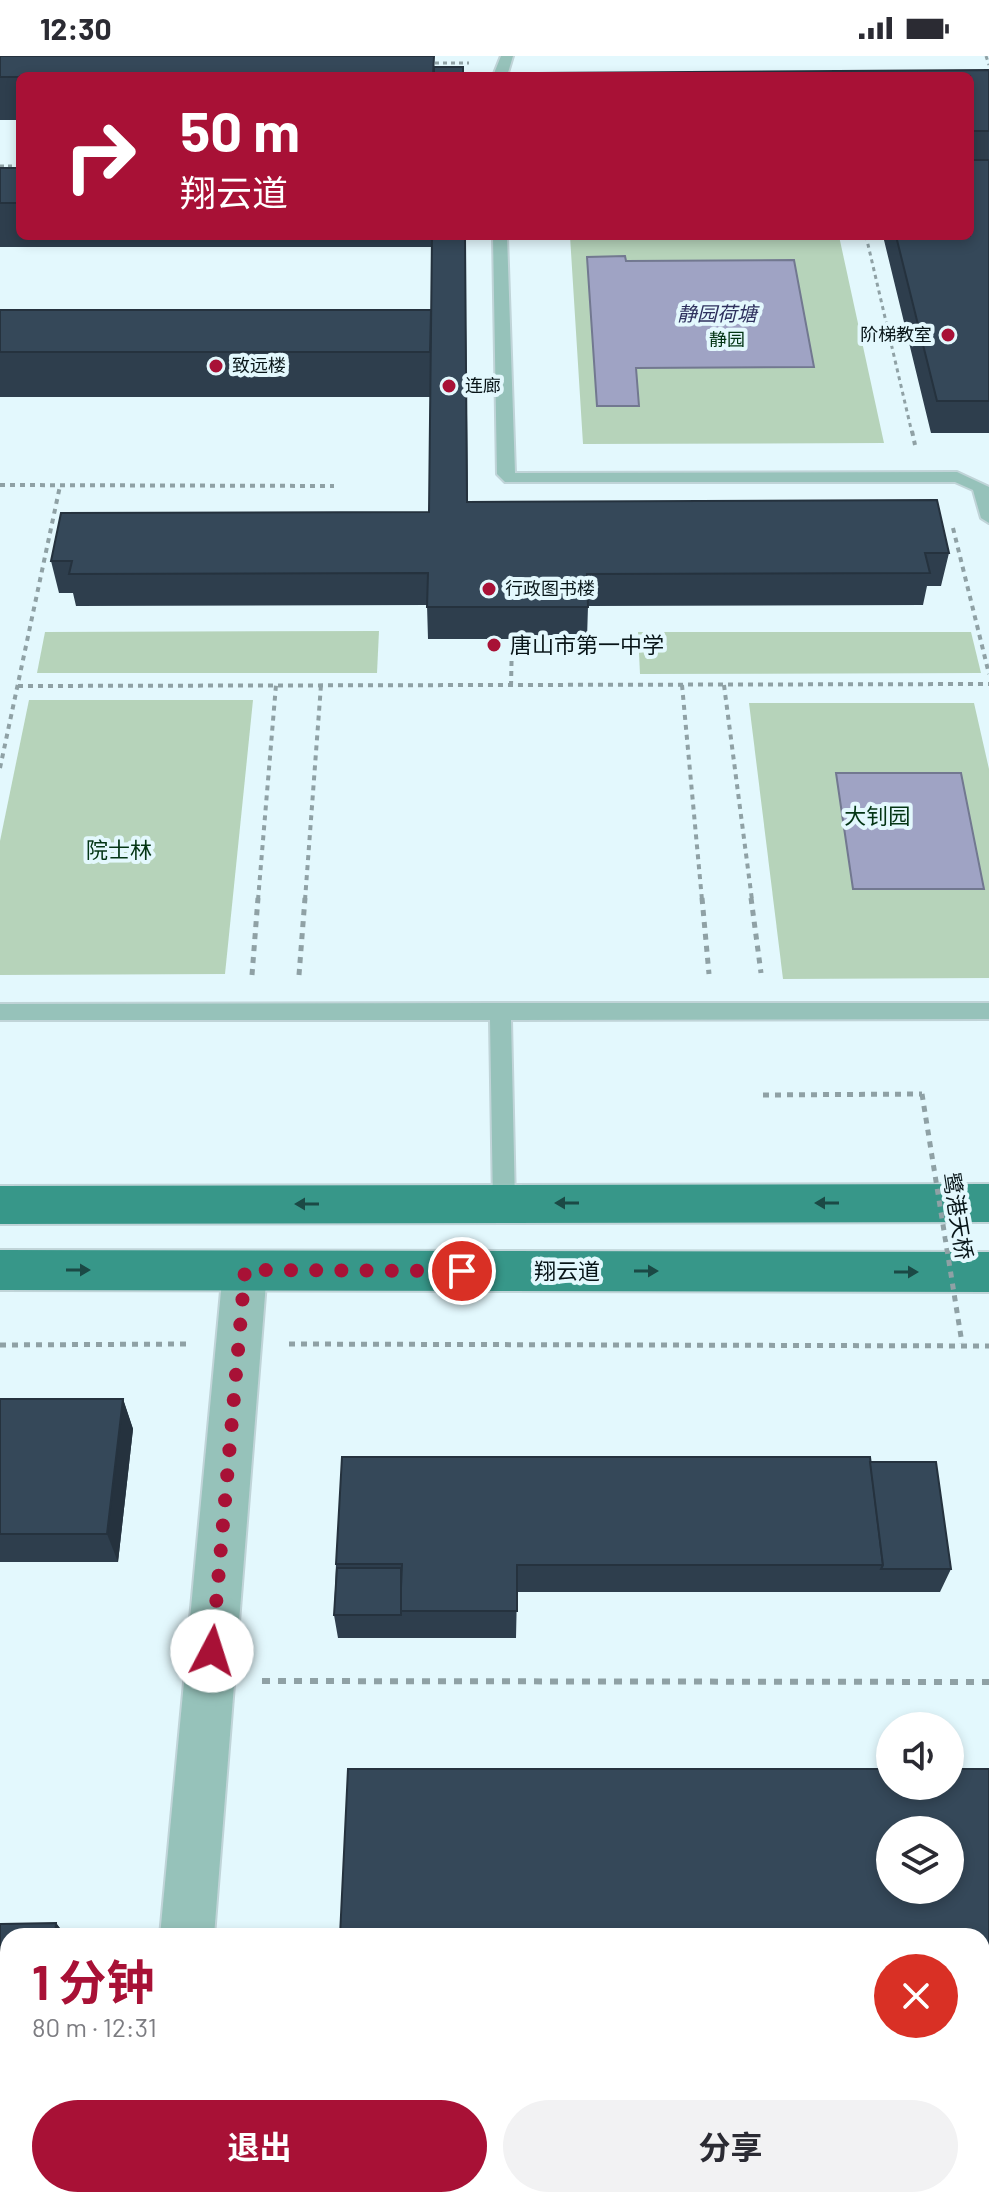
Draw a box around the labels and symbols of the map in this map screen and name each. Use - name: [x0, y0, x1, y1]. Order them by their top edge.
- water label: 静园荷塘: [677, 301, 760, 325]
- place label: 阶梯教室: [860, 323, 932, 345]
- marker: 阶梯教室: [939, 326, 957, 344]
- park label: 静园: [709, 328, 745, 350]
- place label: 致远楼: [232, 354, 286, 376]
- marker: 致远楼: [207, 357, 225, 375]
- place label: 连廊: [465, 374, 501, 396]
- marker: 连廊: [440, 377, 458, 395]
- place label: 行政图书楼: [505, 577, 595, 599]
- marker: 行政图书楼: [480, 580, 498, 598]
- place label: 唐山市第一中学: [510, 631, 664, 657]
- marker: 唐山市第一中学: [485, 636, 503, 654]
- park label: 大钊园: [844, 802, 910, 828]
- park label: 院士林: [86, 836, 152, 862]
- street label: 鹭港天桥: [939, 1170, 979, 1261]
- one-way arrow: [554, 1197, 579, 1210]
- one-way arrow: [814, 1197, 839, 1209]
- one-way arrow: [294, 1198, 319, 1210]
- pin: [428, 1237, 496, 1305]
- street label: 翔云道: [534, 1257, 600, 1283]
- one-way arrow: [66, 1264, 91, 1276]
- one-way arrow: [634, 1265, 659, 1277]
- one-way arrow: [894, 1266, 919, 1278]
- position arrow: [170, 1609, 254, 1693]

